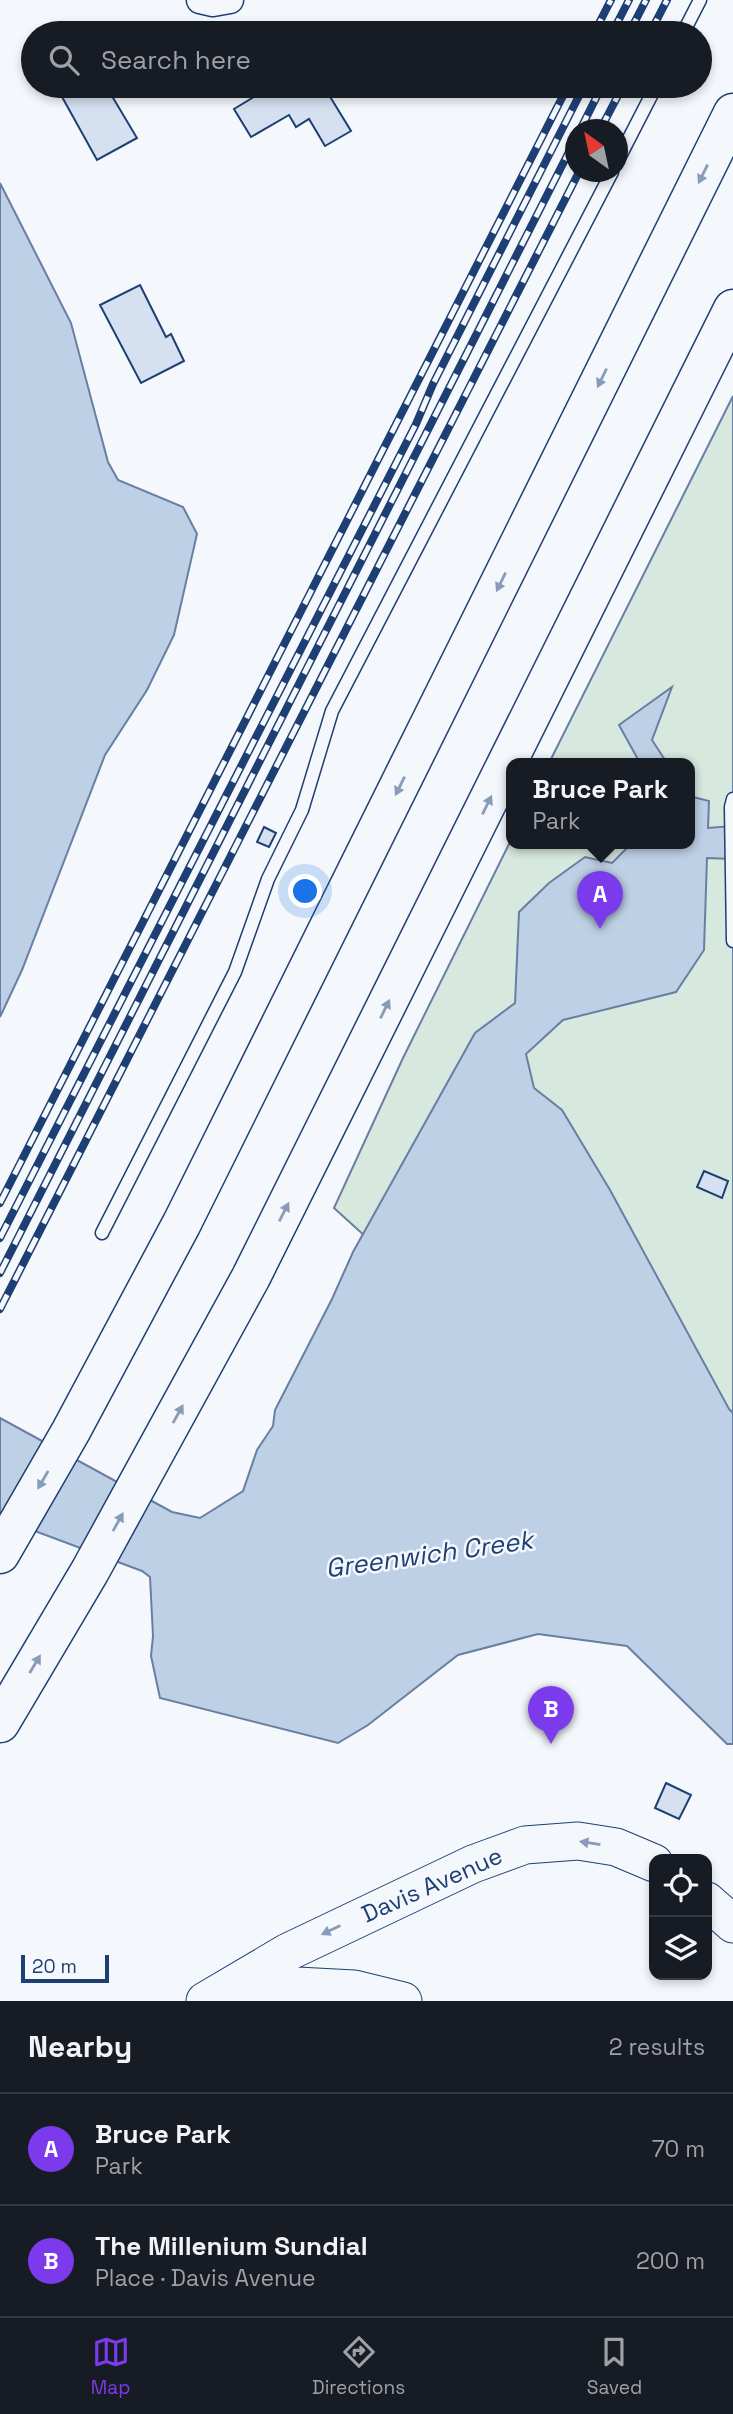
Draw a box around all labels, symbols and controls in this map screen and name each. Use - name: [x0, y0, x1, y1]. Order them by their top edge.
- search box: [21, 21, 712, 98]
- icon: search: [45, 41, 83, 79]
- text: Search here: [101, 43, 251, 77]
- north arrow: [565, 119, 628, 182]
- one-way arrow: [697, 164, 708, 184]
- one-way arrow: [596, 368, 607, 388]
- one-way arrow: [495, 572, 506, 592]
- popup: [506, 758, 695, 849]
- text: Bruce Park: [533, 772, 668, 806]
- one-way arrow: [394, 776, 405, 796]
- one-way arrow: [481, 795, 492, 815]
- text: Park: [533, 806, 580, 836]
- pin: A: [577, 871, 623, 929]
- your location: [288, 874, 322, 908]
- one-way arrow: [380, 999, 391, 1019]
- one-way arrow: [278, 1203, 290, 1222]
- one-way arrow: [172, 1404, 184, 1423]
- one-way arrow: [36, 1470, 49, 1489]
- one-way arrow: [112, 1513, 124, 1532]
- water label: Greenwich Creek: [323, 1522, 538, 1585]
- one-way arrow: [29, 1655, 42, 1674]
- pin: B: [528, 1686, 574, 1744]
- one-way arrow: [578, 1837, 600, 1848]
- street label: Davis Avenue: [356, 1840, 507, 1929]
- map controls: [649, 1854, 712, 1980]
- button: locate: [649, 1854, 712, 1917]
- button: layers: [649, 1917, 712, 1980]
- one-way arrow: [321, 1925, 341, 1936]
- scale bar: [21, 1952, 108, 1984]
- text: 20 m: [32, 1954, 77, 1979]
- text: Nearby: [28, 2027, 132, 2066]
- text: 2 results: [609, 2032, 705, 2062]
- text: Bruce Park: [95, 2117, 231, 2151]
- text: A: [44, 2134, 58, 2164]
- text: 70 m: [652, 2134, 705, 2164]
- text: Park: [95, 2151, 143, 2181]
- text: The Millenium Sundial: [95, 2229, 368, 2263]
- text: B: [43, 2246, 59, 2276]
- text: 200 m: [636, 2246, 705, 2276]
- text: Place · Davis Avenue: [95, 2263, 316, 2293]
- tab: Map: [91, 2333, 130, 2400]
- tab: Directions: [312, 2333, 405, 2400]
- tab: Saved: [587, 2333, 642, 2400]

